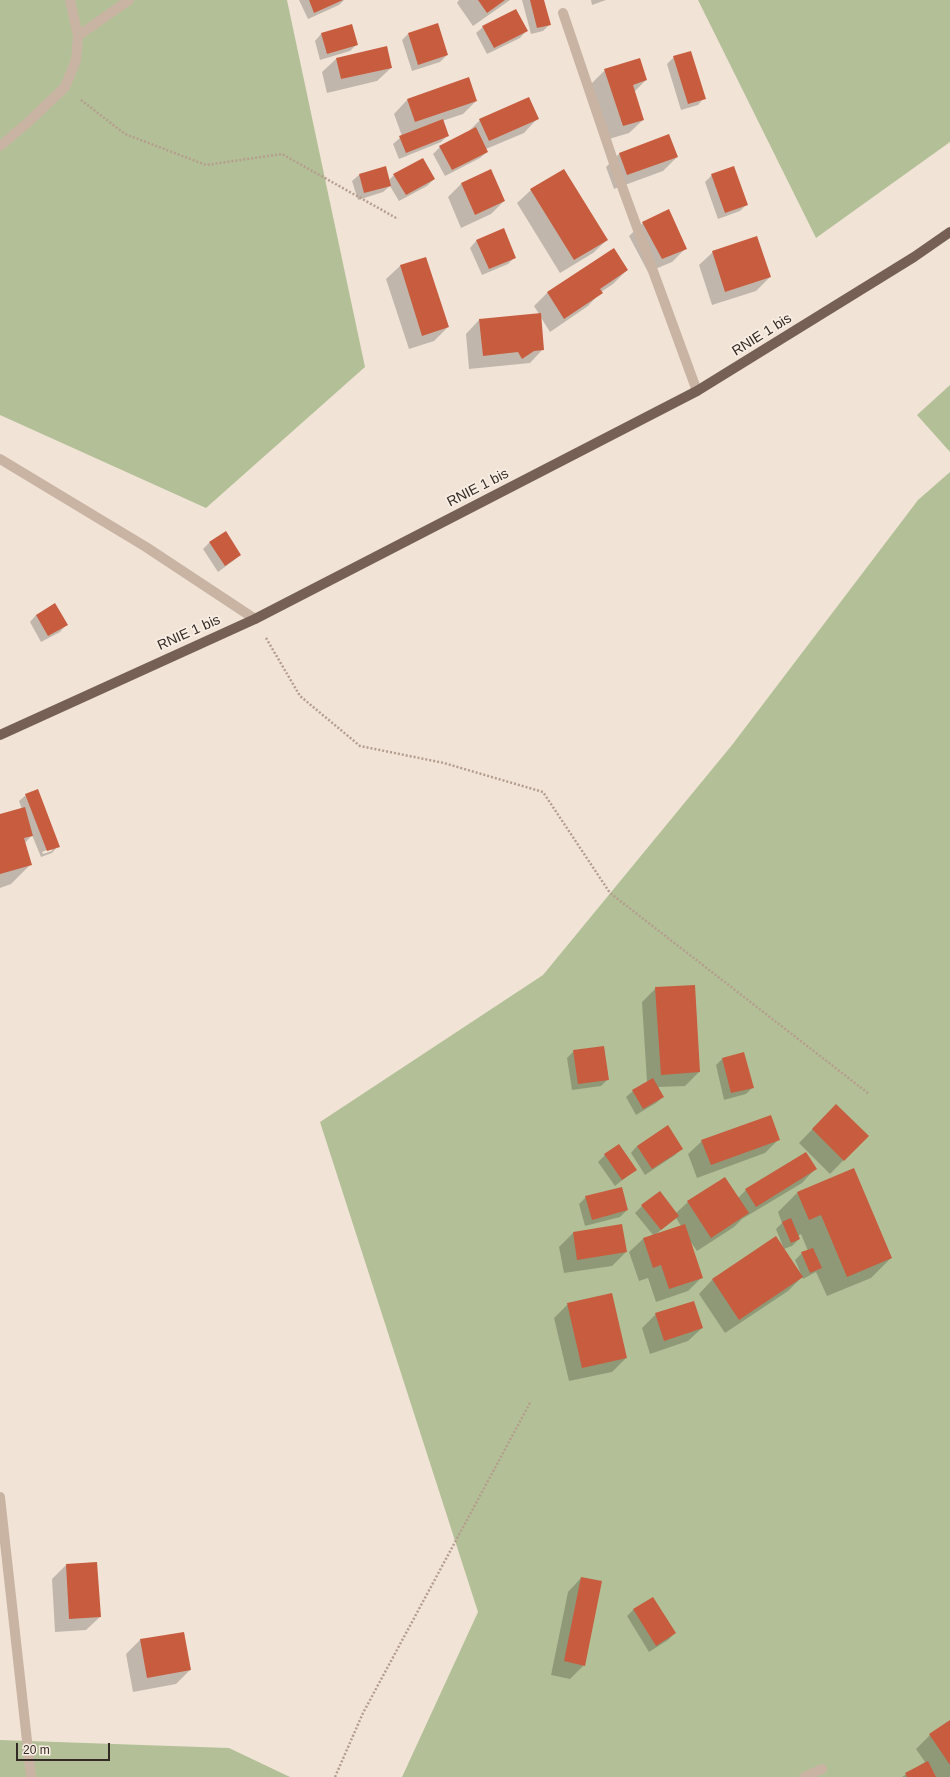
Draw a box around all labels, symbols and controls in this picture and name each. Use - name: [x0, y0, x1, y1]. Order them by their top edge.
- street label: RNIE 1 bis: [729, 310, 795, 360]
- street label: RNIE 1 bis: [444, 465, 512, 511]
- street label: RNIE 1 bis: [155, 612, 223, 654]
- scale bar: [18, 1735, 112, 1761]
- text: 20 m: [23, 1743, 50, 1757]

